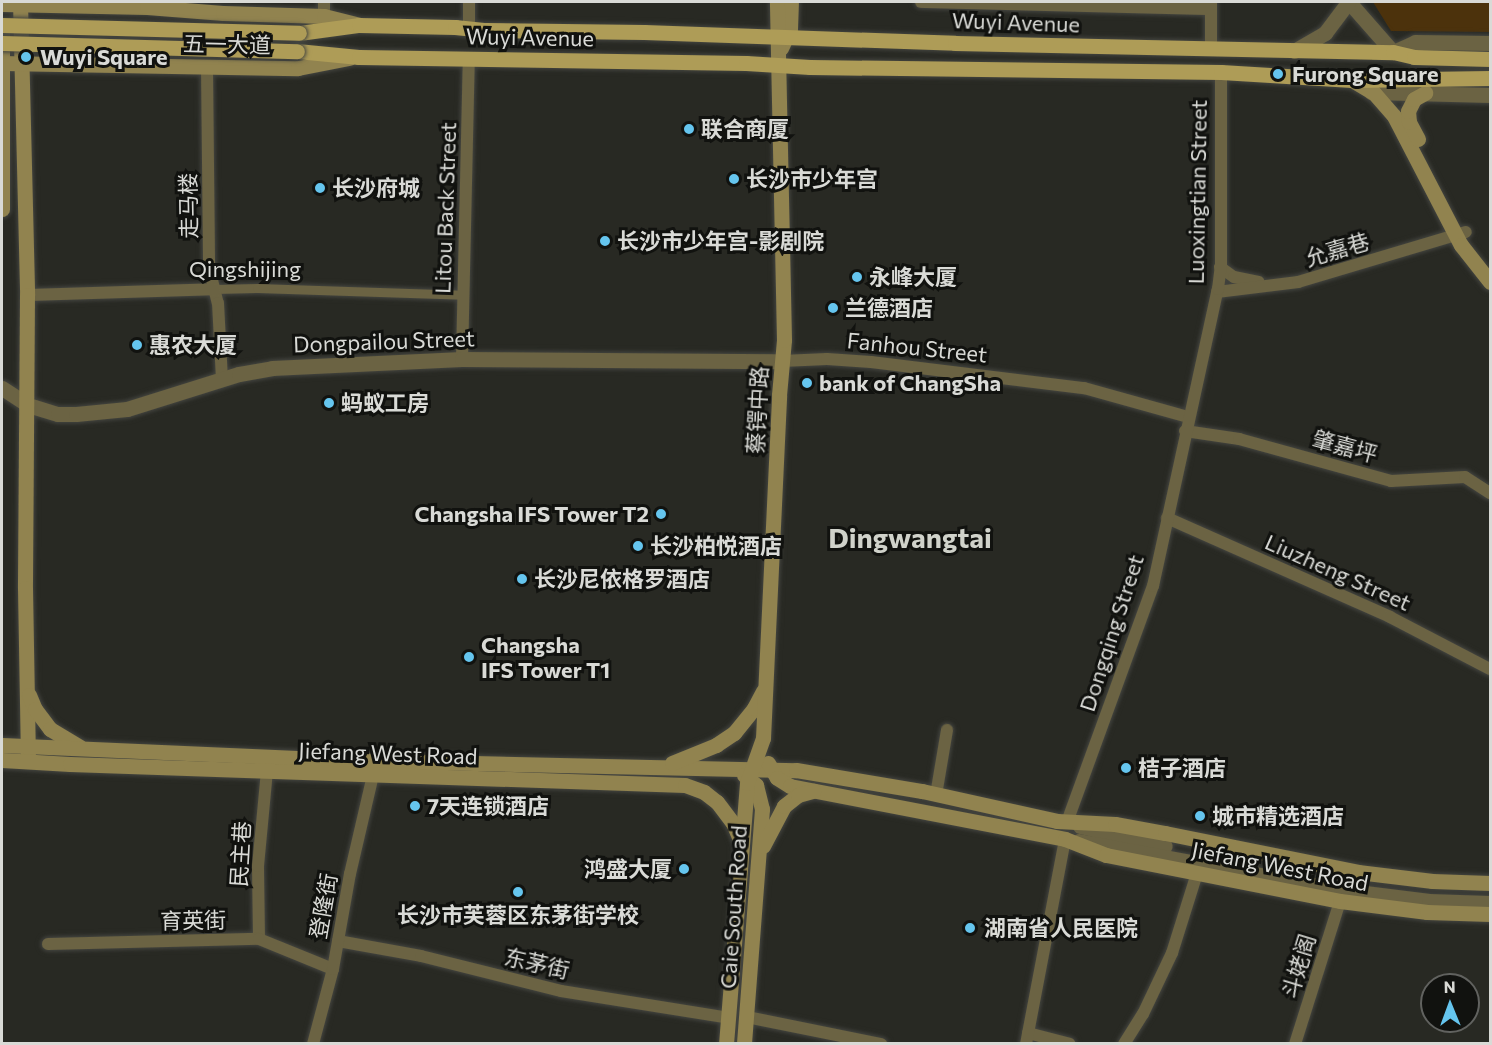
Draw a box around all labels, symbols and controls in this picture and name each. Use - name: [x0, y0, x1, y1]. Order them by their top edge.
- street label: Wuyi Avenue: [951, 7, 1081, 37]
- street label: Wuyi Avenue: [466, 23, 594, 51]
- street label: 五一大道: [183, 30, 271, 58]
- place label: Wuyi Square: [40, 44, 168, 70]
- marker: Wuyi Square: [17, 48, 35, 66]
- place label: Furong Square: [1292, 61, 1439, 87]
- marker: Furong Square: [1269, 65, 1287, 83]
- street label: Luoxingtian Street: [1182, 99, 1212, 285]
- place label: 联合商厦: [701, 116, 789, 142]
- street label: Litou Back Street: [429, 122, 461, 294]
- marker: 联合商厦: [682, 122, 696, 136]
- place label: 长沙市少年宫: [746, 166, 878, 192]
- marker: 长沙市少年宫: [727, 172, 741, 186]
- street label: 走马楼: [174, 173, 202, 239]
- place label: 长沙府城: [332, 175, 420, 201]
- marker: 长沙府城: [313, 181, 327, 195]
- street label: 允嘉巷: [1302, 227, 1372, 271]
- place label: 长沙市少年宫-影剧院: [617, 228, 824, 254]
- marker: 长沙市少年宫-影剧院: [598, 234, 612, 248]
- street label: Qingshijing: [189, 256, 301, 282]
- place label: 永峰大厦: [869, 264, 957, 290]
- marker: 永峰大厦: [850, 270, 864, 284]
- place label: 兰德酒店: [845, 295, 933, 321]
- marker: 兰德酒店: [826, 301, 840, 315]
- street label: Dongpailou Street: [293, 325, 475, 357]
- street label: Fanhou Street: [846, 327, 988, 367]
- place label: 惠农大厦: [149, 332, 237, 358]
- marker: 惠农大厦: [130, 338, 144, 352]
- street label: 蔡锷中路: [742, 365, 772, 455]
- place label: bank of ChangSha: [819, 370, 1001, 396]
- marker: bank of ChangSha: [800, 376, 814, 390]
- place label: 蚂蚁工房: [341, 390, 429, 416]
- marker: 蚂蚁工房: [322, 396, 336, 410]
- street label: 肇嘉坪: [1310, 425, 1380, 467]
- place label: Changsha IFS Tower T2: [414, 501, 649, 527]
- marker: Changsha IFS Tower T2: [654, 507, 668, 521]
- district label: Dingwangtai: [828, 520, 992, 554]
- street label: Liuzheng Street: [1261, 528, 1415, 616]
- place label: 长沙柏悦酒店: [650, 533, 782, 559]
- marker: 长沙柏悦酒店: [631, 539, 645, 553]
- street label: Dongqing Street: [1073, 551, 1149, 715]
- place label: 长沙尼依格罗酒店: [534, 566, 710, 592]
- marker: 长沙尼依格罗酒店: [515, 572, 529, 586]
- place label: Changsha IFS Tower T1: [481, 631, 610, 682]
- marker: Changsha IFS Tower T1: [462, 650, 476, 664]
- street label: Jiefang West Road: [298, 737, 478, 769]
- place label: 桔子酒店: [1138, 755, 1226, 781]
- marker: 桔子酒店: [1119, 761, 1133, 775]
- place label: 7天连锁酒店: [427, 793, 549, 819]
- marker: 7天连锁酒店: [408, 799, 422, 813]
- place label: 城市精选酒店: [1212, 803, 1344, 829]
- marker: 城市精选酒店: [1193, 809, 1207, 823]
- street label: 民主巷: [225, 820, 255, 888]
- street label: Caie South Road: [714, 824, 752, 990]
- street label: Jiefang West Road: [1189, 836, 1371, 896]
- place label: 鸿盛大厦: [584, 856, 672, 882]
- marker: 鸿盛大厦: [677, 862, 691, 876]
- street label: 登隆街: [304, 871, 342, 941]
- marker: 长沙市芙蓉区东茅街学校: [511, 885, 525, 899]
- place label: 长沙市芙蓉区东茅街学校: [397, 902, 639, 928]
- street label: 育英街: [160, 906, 226, 934]
- place label: 湖南省人民医院: [984, 915, 1138, 941]
- marker: 湖南省人民医院: [961, 919, 979, 937]
- street label: 斗姥阁: [1276, 931, 1320, 1001]
- street label: 东茅街: [502, 943, 572, 983]
- north arrow: [1420, 973, 1480, 1033]
- text: N: [1444, 977, 1456, 996]

